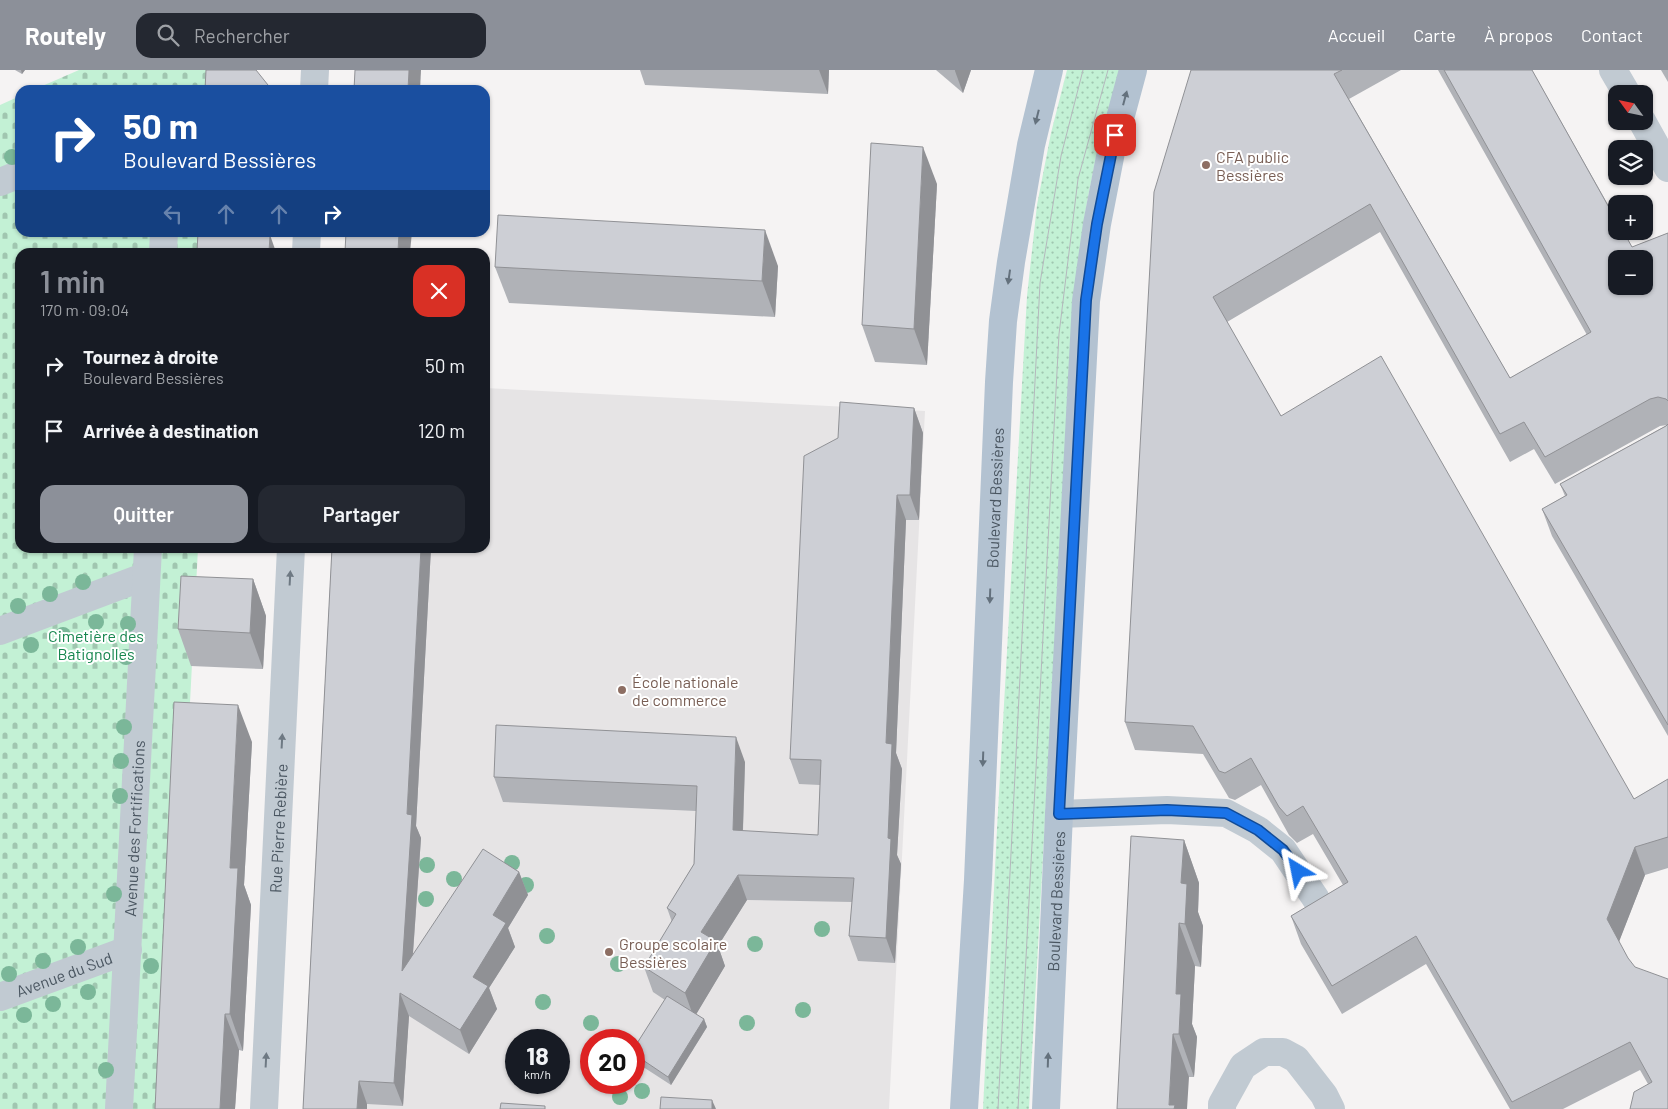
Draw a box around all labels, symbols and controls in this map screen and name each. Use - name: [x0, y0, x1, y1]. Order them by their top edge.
- search box: [136, 13, 486, 58]
- text: Routely: [25, 21, 106, 50]
- icon: search: [154, 21, 182, 49]
- text: Rechercher: [194, 24, 290, 47]
- text: Accueil: [1328, 24, 1385, 46]
- text: Carte: [1413, 24, 1456, 46]
- text: À propos: [1484, 24, 1553, 46]
- text: Contact: [1581, 24, 1643, 46]
- north arrow: [1608, 85, 1652, 130]
- map controls: [1608, 85, 1653, 295]
- one-way arrow: [1122, 90, 1130, 105]
- text: 50 m: [123, 104, 198, 146]
- icon: right: [40, 105, 105, 170]
- one-way arrow: [1033, 110, 1041, 125]
- pin: [1094, 114, 1136, 156]
- icon: arrive: [1101, 121, 1129, 149]
- button: layers: [1608, 140, 1653, 185]
- text: Boulevard Bessières: [123, 146, 316, 172]
- place label: CFA public Bessières: [1216, 147, 1289, 184]
- marker: CFA public Bessières: [1200, 159, 1212, 171]
- button: +: [1608, 195, 1653, 240]
- icon: left: [159, 200, 187, 228]
- icon: ahead: [212, 200, 240, 228]
- icon: ahead: [265, 200, 293, 228]
- icon: right: [318, 200, 346, 228]
- button: −: [1608, 250, 1653, 295]
- text: 1 min: [40, 263, 105, 299]
- button: close: [413, 265, 465, 317]
- one-way arrow: [1004, 269, 1012, 285]
- text: 170 m · 09:04: [40, 300, 129, 319]
- text: Tournez à droite: [83, 345, 219, 368]
- icon: right: [40, 352, 68, 380]
- text: 50 m: [425, 354, 465, 377]
- text: Boulevard Bessières: [83, 368, 224, 387]
- icon: arrive: [40, 417, 68, 445]
- text: Arrivée à destination: [83, 419, 259, 442]
- text: 120 m: [418, 419, 465, 442]
- street label: Boulevard Bessières: [982, 427, 1007, 568]
- button: Quitter: [40, 485, 248, 543]
- button: Partager: [258, 485, 465, 543]
- one-way arrow: [286, 570, 294, 586]
- one-way arrow: [986, 589, 994, 605]
- park label: Cimetière des Batignolles: [48, 626, 144, 663]
- place label: École nationale de commerce: [632, 672, 738, 709]
- marker: École nationale de commerce: [616, 684, 628, 696]
- one-way arrow: [278, 732, 286, 748]
- street label: Avenue des Fortifications: [119, 740, 148, 917]
- one-way arrow: [979, 751, 987, 767]
- street label: Rue Pierre Rebière: [265, 763, 290, 893]
- street label: Boulevard Bessières: [1043, 830, 1068, 972]
- position arrow: [1271, 844, 1323, 896]
- place label: Groupe scolaire Bessières: [619, 934, 727, 971]
- marker: Groupe scolaire Bessières: [603, 946, 615, 958]
- street label: Avenue du Sud: [13, 947, 115, 1000]
- speed limit sign: 20: [580, 1029, 645, 1094]
- text: 18: [526, 1040, 549, 1070]
- one-way arrow: [262, 1052, 270, 1068]
- one-way arrow: [1045, 1052, 1053, 1068]
- text: km/h: [524, 1067, 551, 1081]

